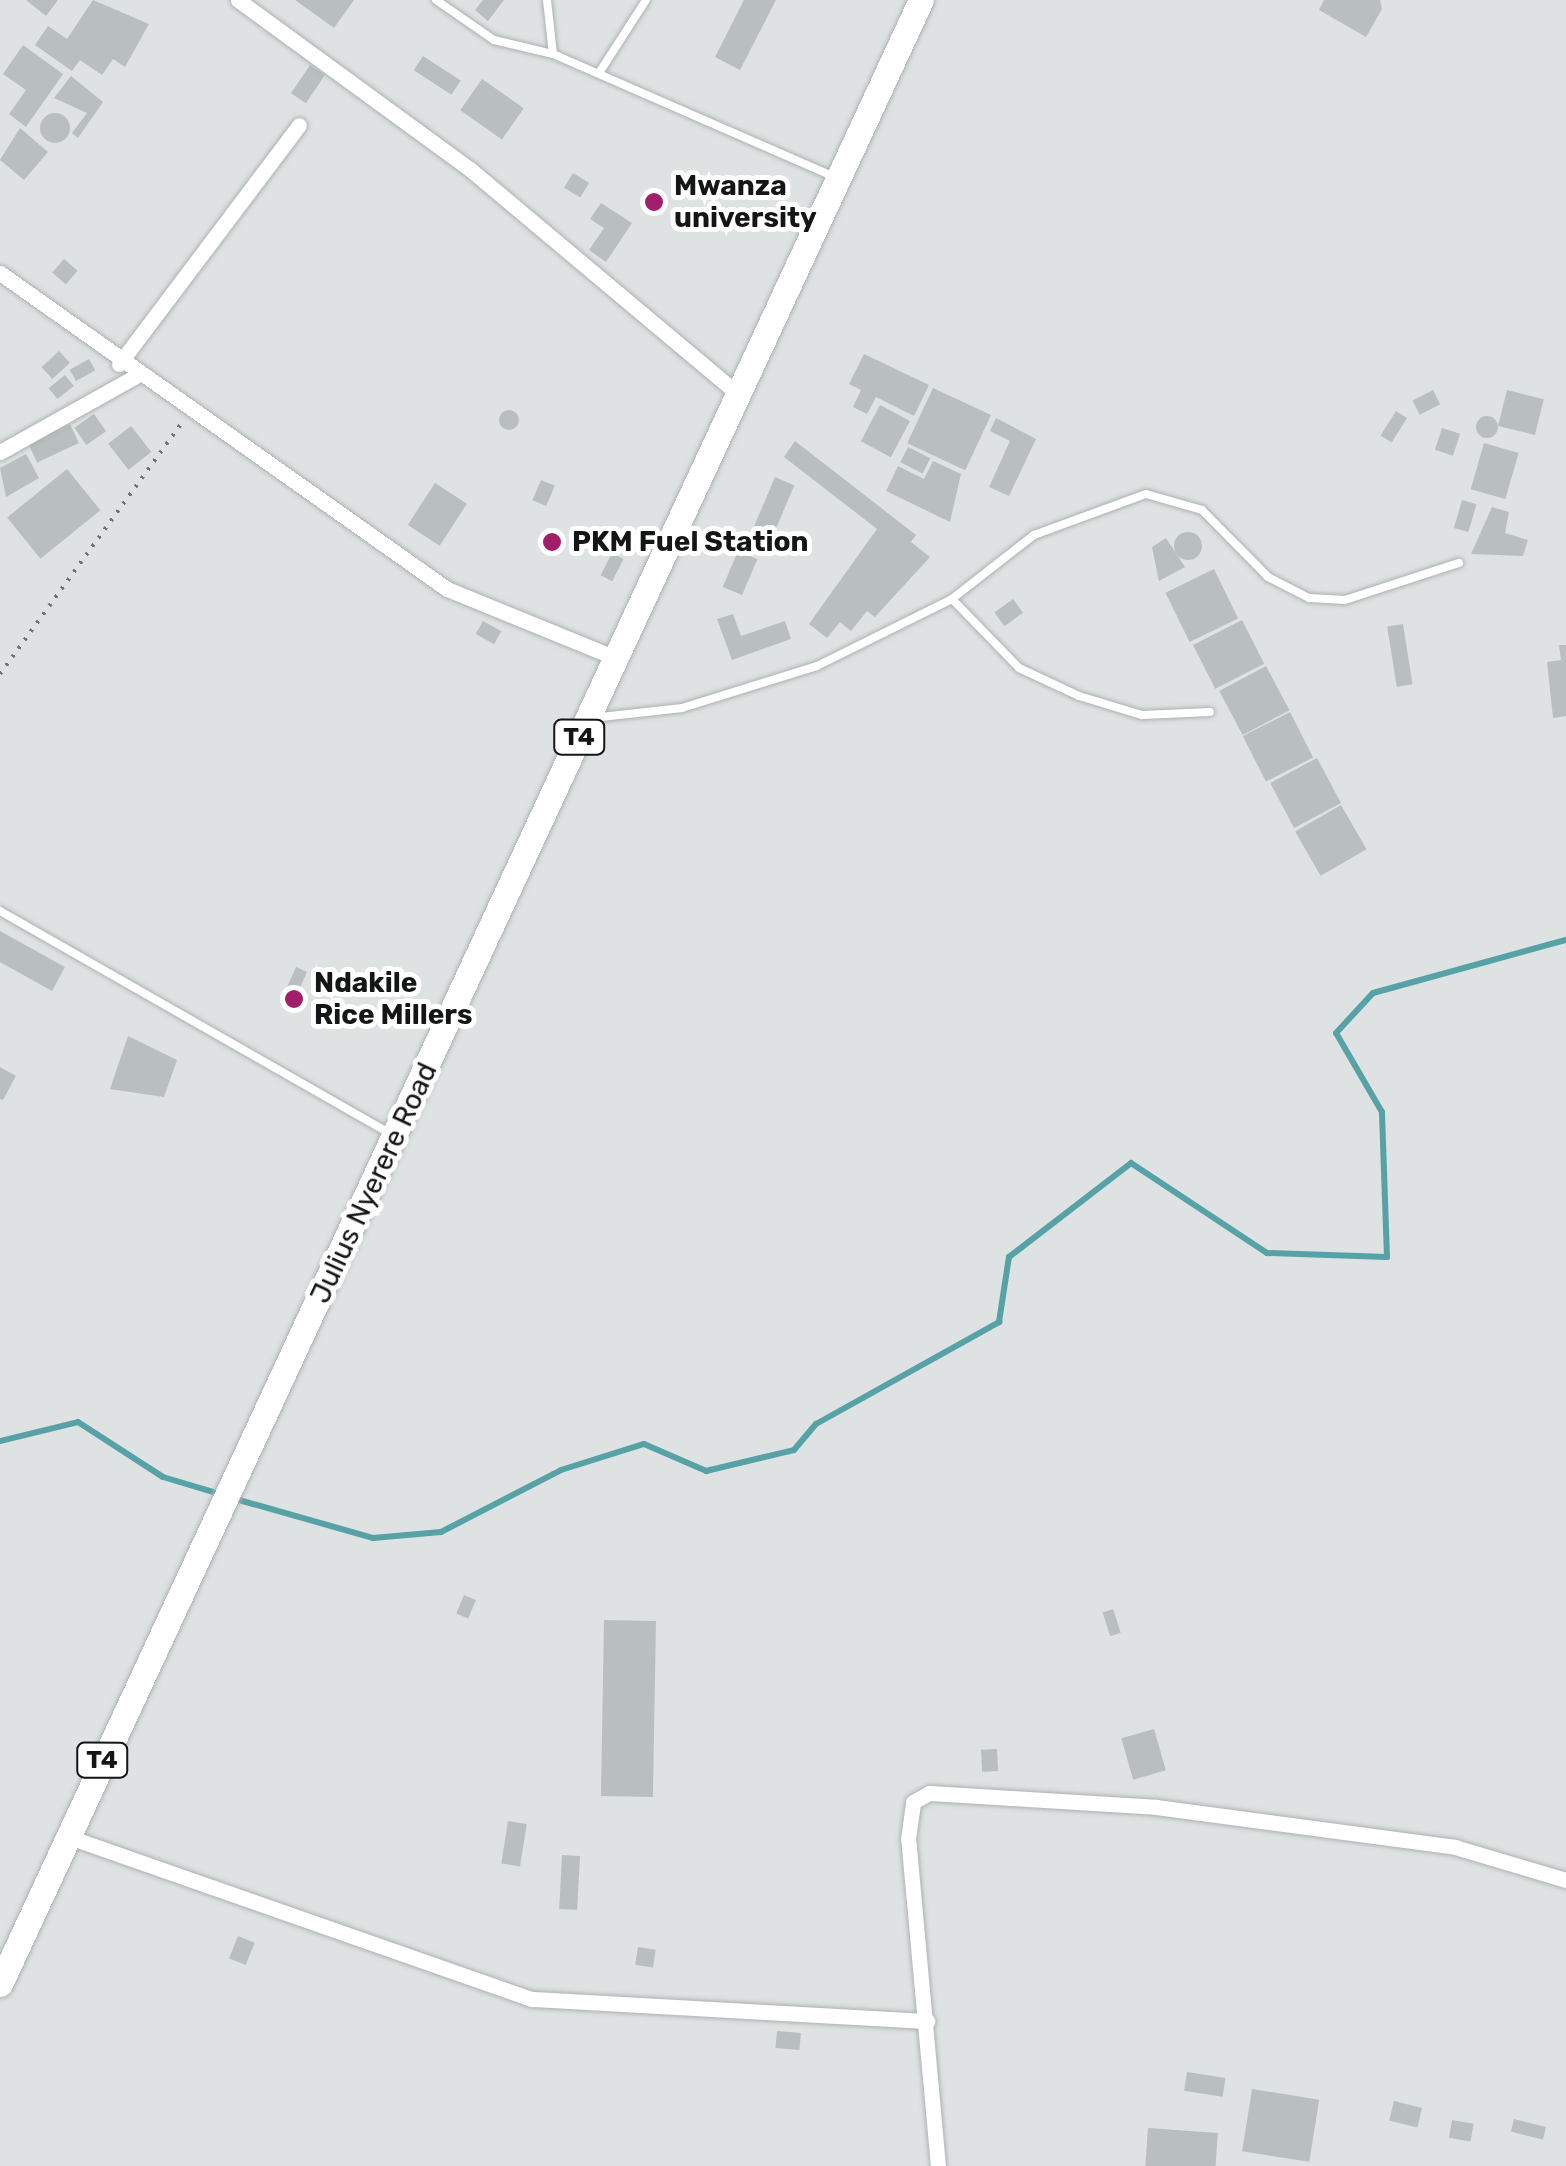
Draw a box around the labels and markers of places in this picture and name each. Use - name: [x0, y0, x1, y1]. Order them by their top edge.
- place label: Mwanza university: [674, 169, 817, 235]
- marker: Mwanza university: [643, 191, 665, 213]
- place label: PKM Fuel Station: [572, 525, 809, 559]
- marker: PKM Fuel Station: [541, 531, 563, 553]
- place label: Ndakile Rice Millers: [314, 966, 473, 1032]
- marker: Ndakile Rice Millers: [283, 988, 305, 1010]

